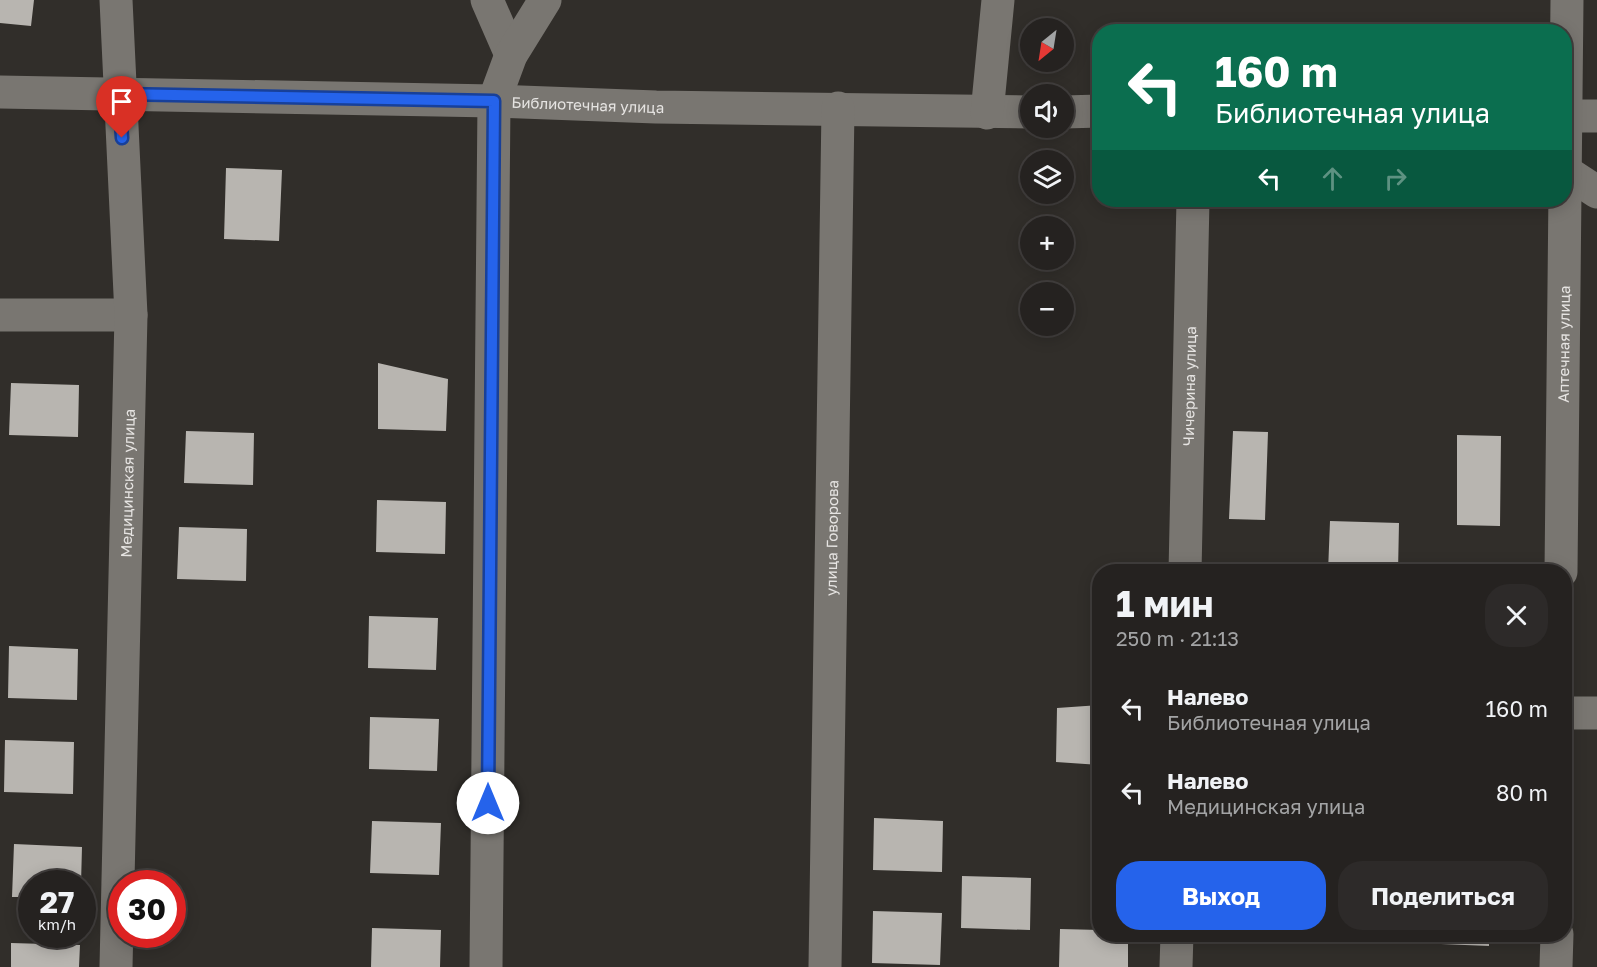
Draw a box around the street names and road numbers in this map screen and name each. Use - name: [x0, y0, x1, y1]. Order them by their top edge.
- street label: Библиотечная улица: [511, 93, 664, 116]
- street label: Аптечная улица: [1554, 285, 1573, 403]
- street label: Чичерина улица: [1179, 326, 1199, 446]
- street label: Медицинская улица: [116, 409, 138, 558]
- street label: улица Говорова: [822, 480, 841, 596]

